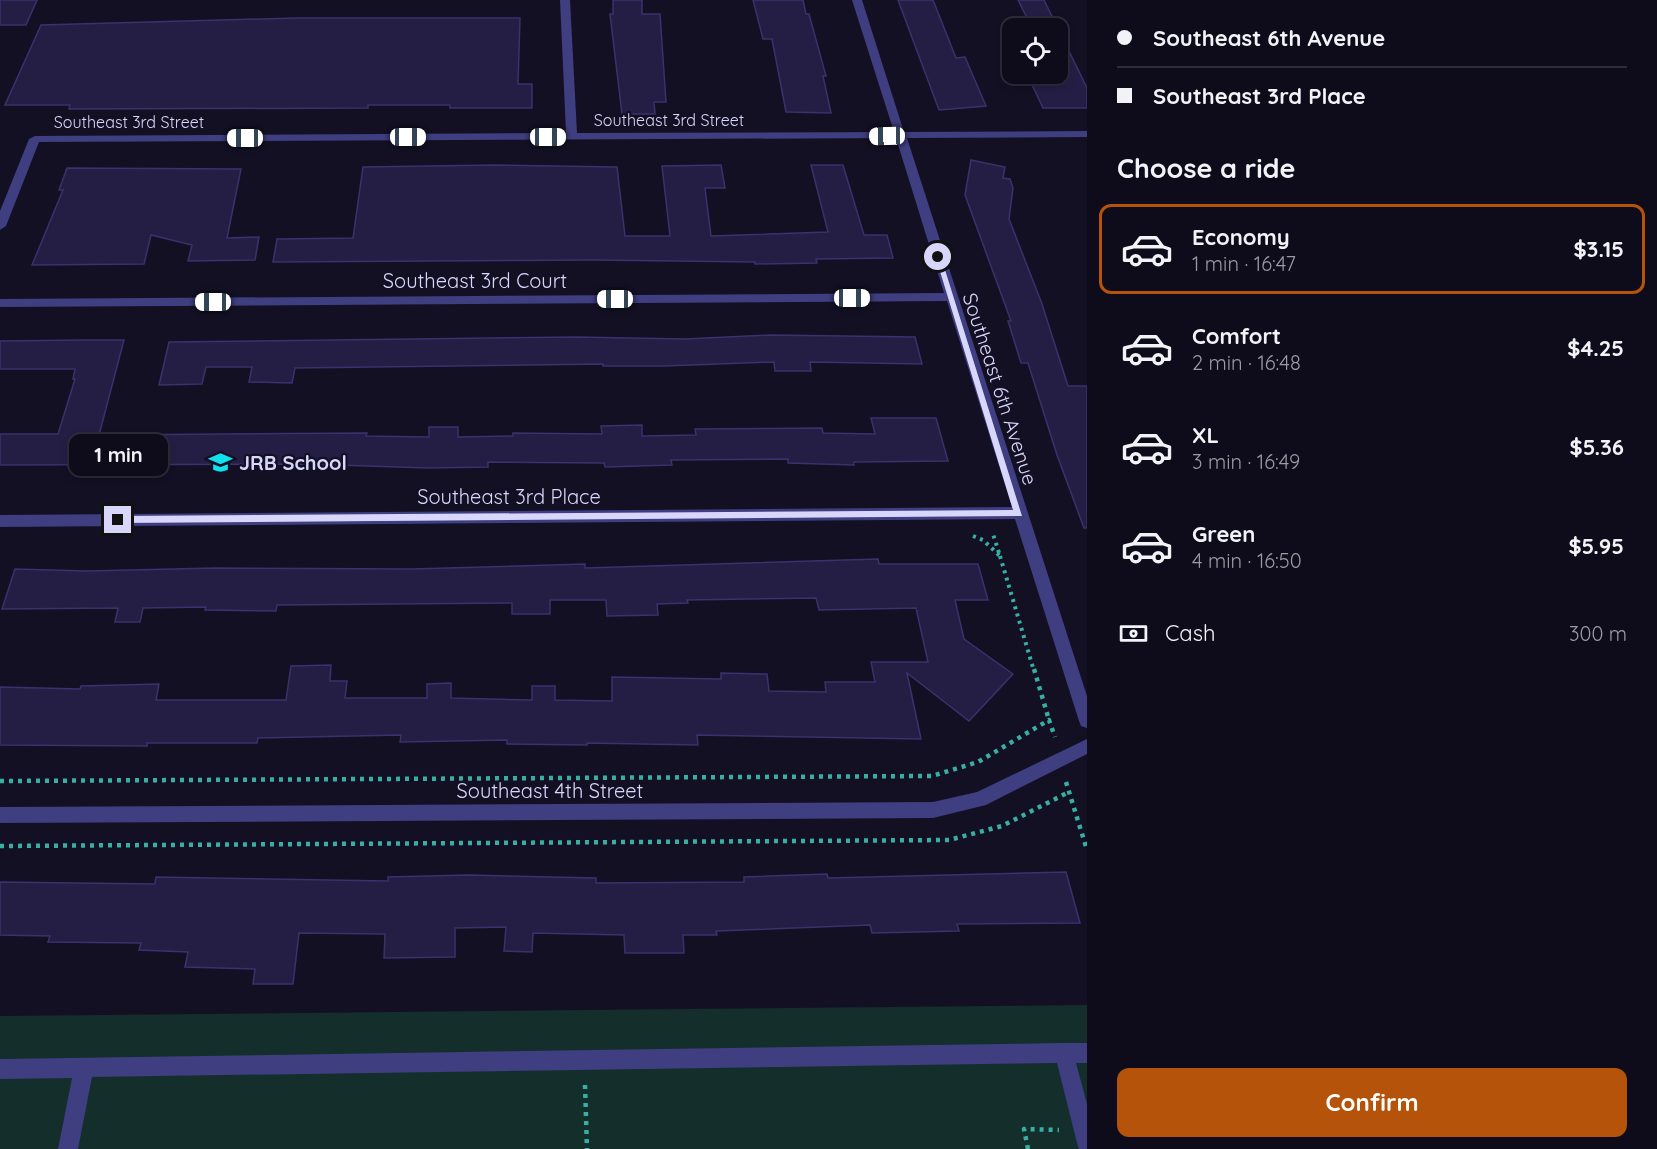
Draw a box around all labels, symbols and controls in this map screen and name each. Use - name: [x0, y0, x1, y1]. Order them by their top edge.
- map controls: [1002, 18, 1068, 84]
- button: locate: [1002, 18, 1068, 84]
- text: Southeast 6th Avenue: [1153, 24, 1385, 52]
- text: Southeast 3rd Place: [1153, 82, 1366, 110]
- street label: Southeast 3rd Street: [594, 110, 744, 130]
- street label: Southeast 3rd Street: [54, 112, 204, 132]
- car: [869, 127, 905, 145]
- car: [390, 128, 426, 146]
- car: [530, 128, 566, 146]
- car: [227, 129, 263, 147]
- text: Choose a ride: [1117, 151, 1295, 185]
- icon: car: [1120, 222, 1174, 276]
- text: Economy: [1192, 223, 1290, 251]
- text: $3.15: [1573, 235, 1624, 263]
- route start: [924, 243, 951, 270]
- text: 1 min · 16:47: [1192, 251, 1296, 276]
- street label: Southeast 3rd Court: [383, 268, 567, 293]
- car: [834, 289, 870, 307]
- car: [597, 290, 633, 308]
- street label: Southeast 6th Avenue: [958, 290, 1043, 488]
- car: [195, 293, 231, 311]
- icon: car: [1120, 321, 1174, 375]
- text: Comfort: [1192, 322, 1281, 350]
- text: $4.25: [1567, 334, 1624, 362]
- text: 2 min · 16:48: [1192, 350, 1301, 375]
- icon: car: [1120, 420, 1174, 474]
- text: XL: [1192, 421, 1219, 449]
- callout: 1 min: [68, 433, 168, 475]
- text: $5.36: [1570, 433, 1624, 461]
- text: 1 min: [94, 442, 143, 467]
- text: 3 min · 16:49: [1192, 449, 1300, 474]
- school or university icon: JRB School: [208, 450, 234, 476]
- place label: JRB School: [239, 450, 347, 475]
- street label: Southeast 3rd Place: [417, 484, 601, 509]
- route end: [104, 506, 131, 533]
- icon: car: [1120, 519, 1174, 573]
- text: Green: [1192, 520, 1255, 548]
- text: $5.95: [1568, 532, 1624, 560]
- text: 4 min · 16:50: [1192, 548, 1302, 573]
- icon: cash: [1117, 617, 1150, 650]
- text: Cash: [1165, 619, 1216, 647]
- text: 300 m: [1569, 621, 1627, 646]
- street label: Southeast 4th Street: [457, 778, 644, 803]
- button: Confirm: [1117, 1068, 1627, 1137]

